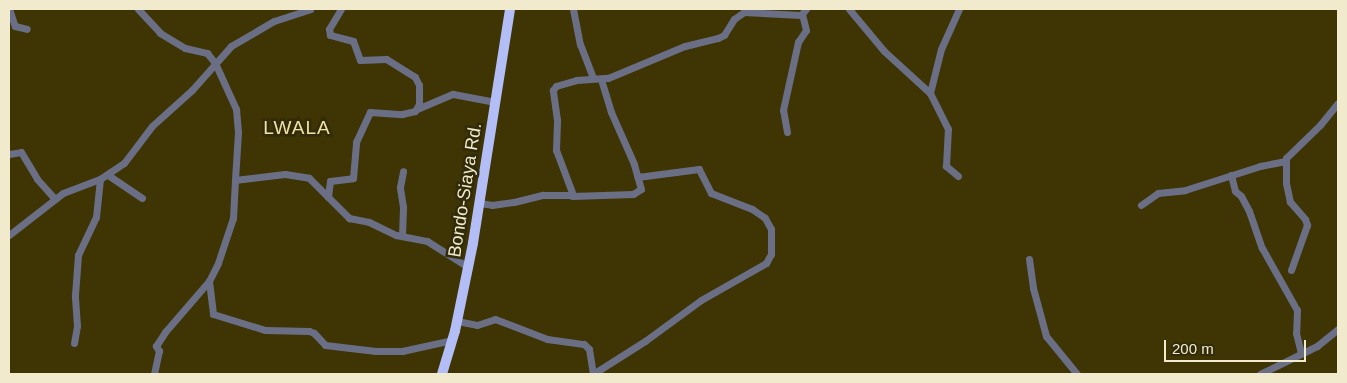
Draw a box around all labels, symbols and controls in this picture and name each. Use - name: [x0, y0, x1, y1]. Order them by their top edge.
- district label: LWALA: [263, 117, 331, 139]
- street label: Bondo-Siaya Rd.: [444, 121, 486, 259]
- scale bar: [1167, 330, 1310, 362]
- text: 200 m: [1172, 340, 1214, 357]

